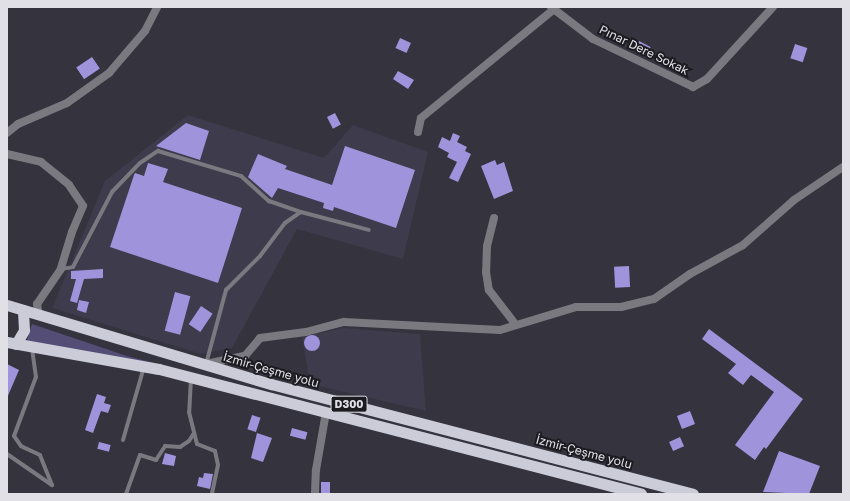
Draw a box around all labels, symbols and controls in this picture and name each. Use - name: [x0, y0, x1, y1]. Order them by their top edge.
- street label: Pınar Dere Sokak: [597, 22, 691, 78]
- street label: İzmir-Çeşme yolu: [221, 349, 321, 391]
- road number: D300: [330, 395, 368, 413]
- street label: İzmir-Çeşme yolu: [534, 432, 634, 472]

